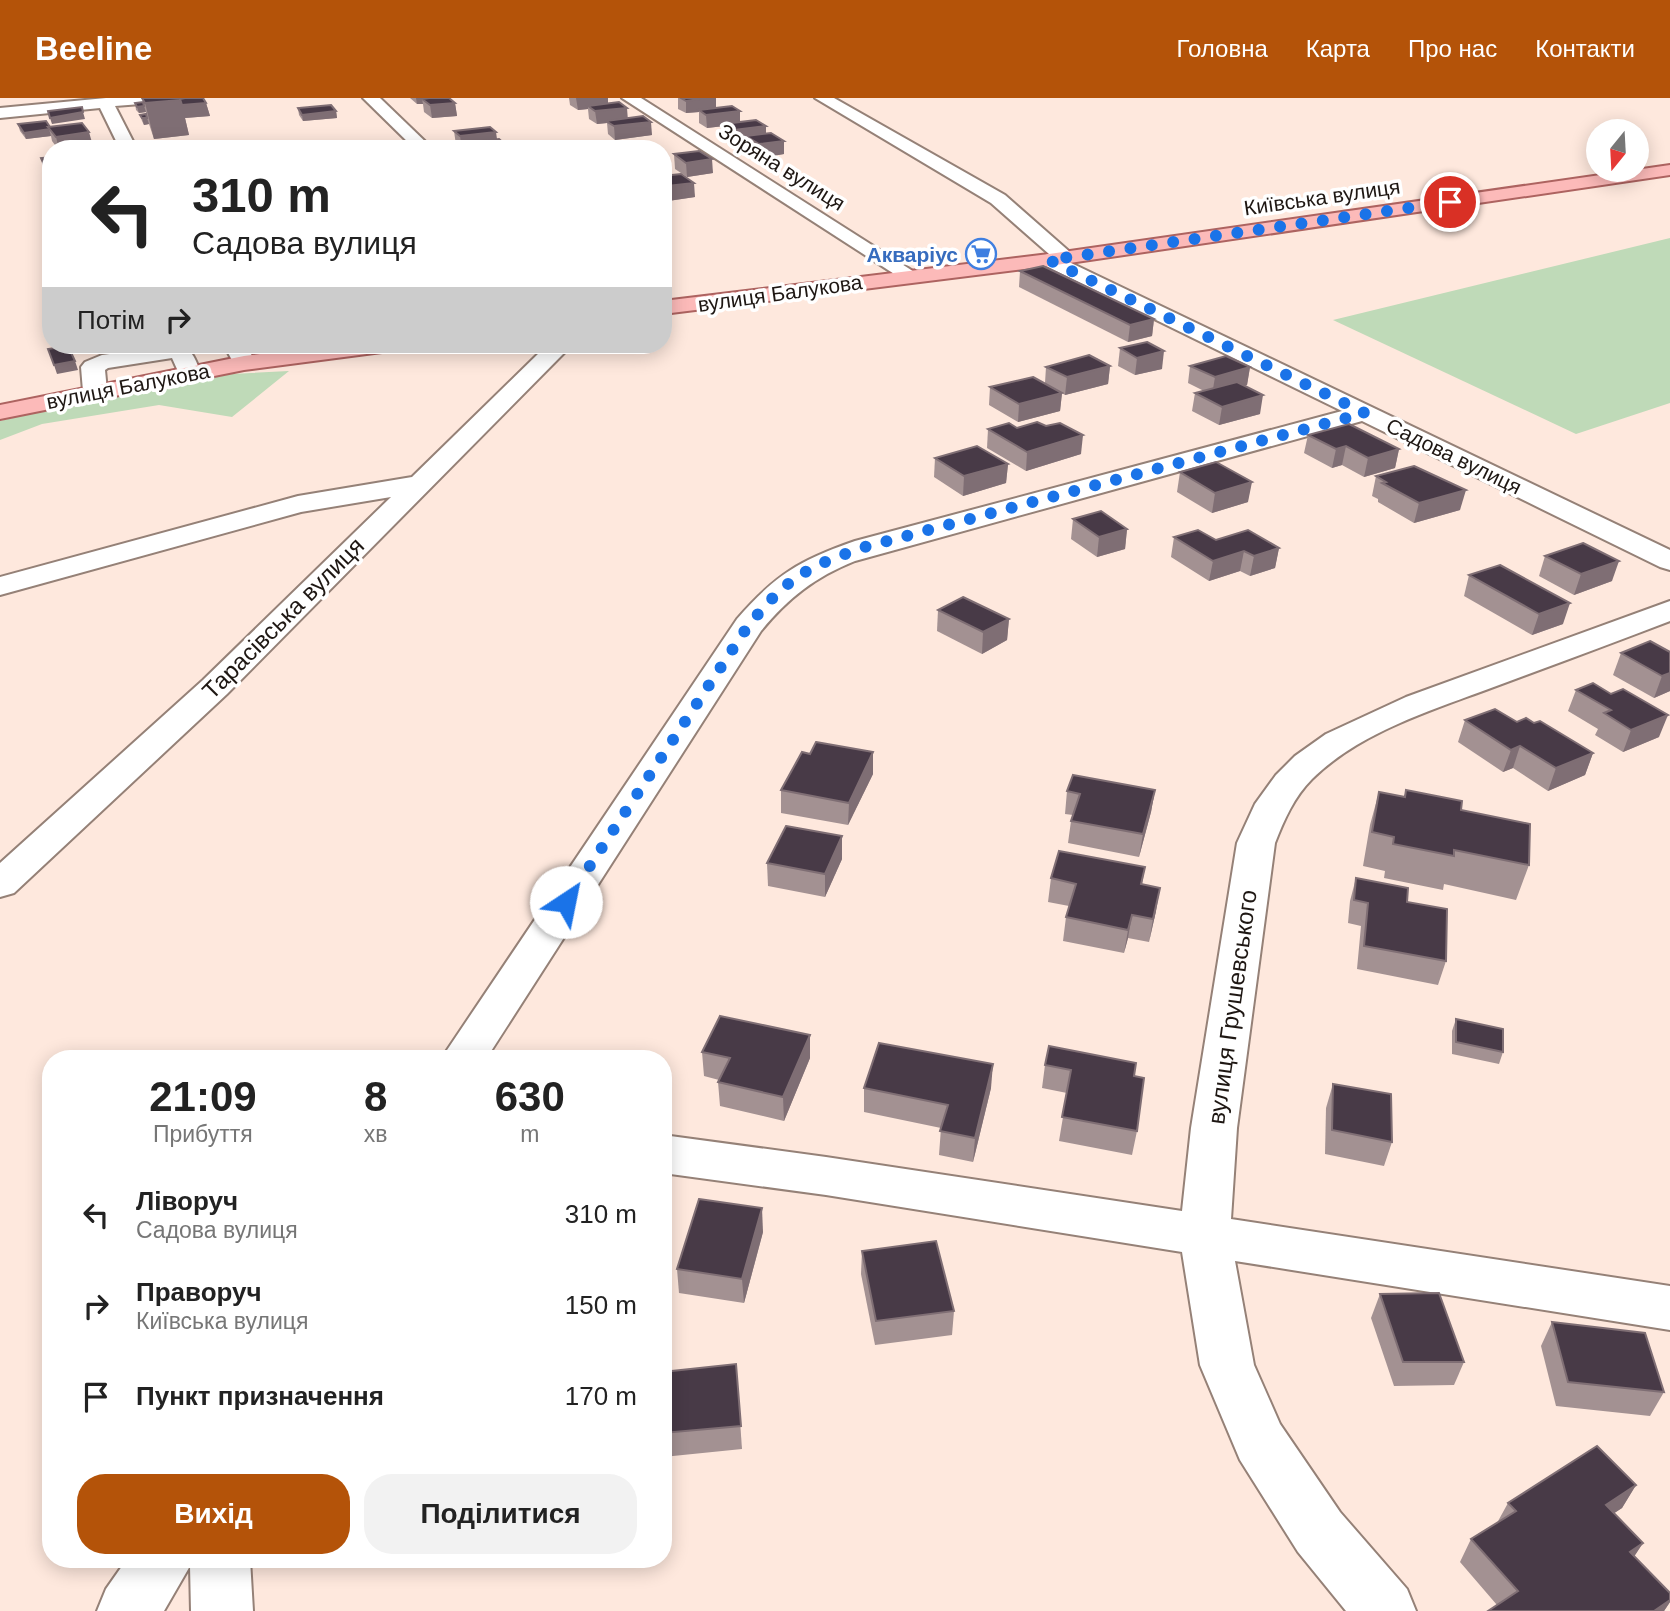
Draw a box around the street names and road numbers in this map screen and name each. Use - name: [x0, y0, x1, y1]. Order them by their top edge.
- street label: Зоряна вулиця: [715, 119, 849, 215]
- street label: Київська вулиця: [1242, 175, 1402, 219]
- street label: вулиця Балукова: [696, 270, 864, 316]
- street label: вулиця Балукова: [44, 359, 212, 413]
- street label: Садова вулиця: [1383, 413, 1525, 499]
- street label: Тарасівська вулиця: [197, 532, 369, 704]
- street label: вулиця Грушевського: [1202, 888, 1262, 1126]

